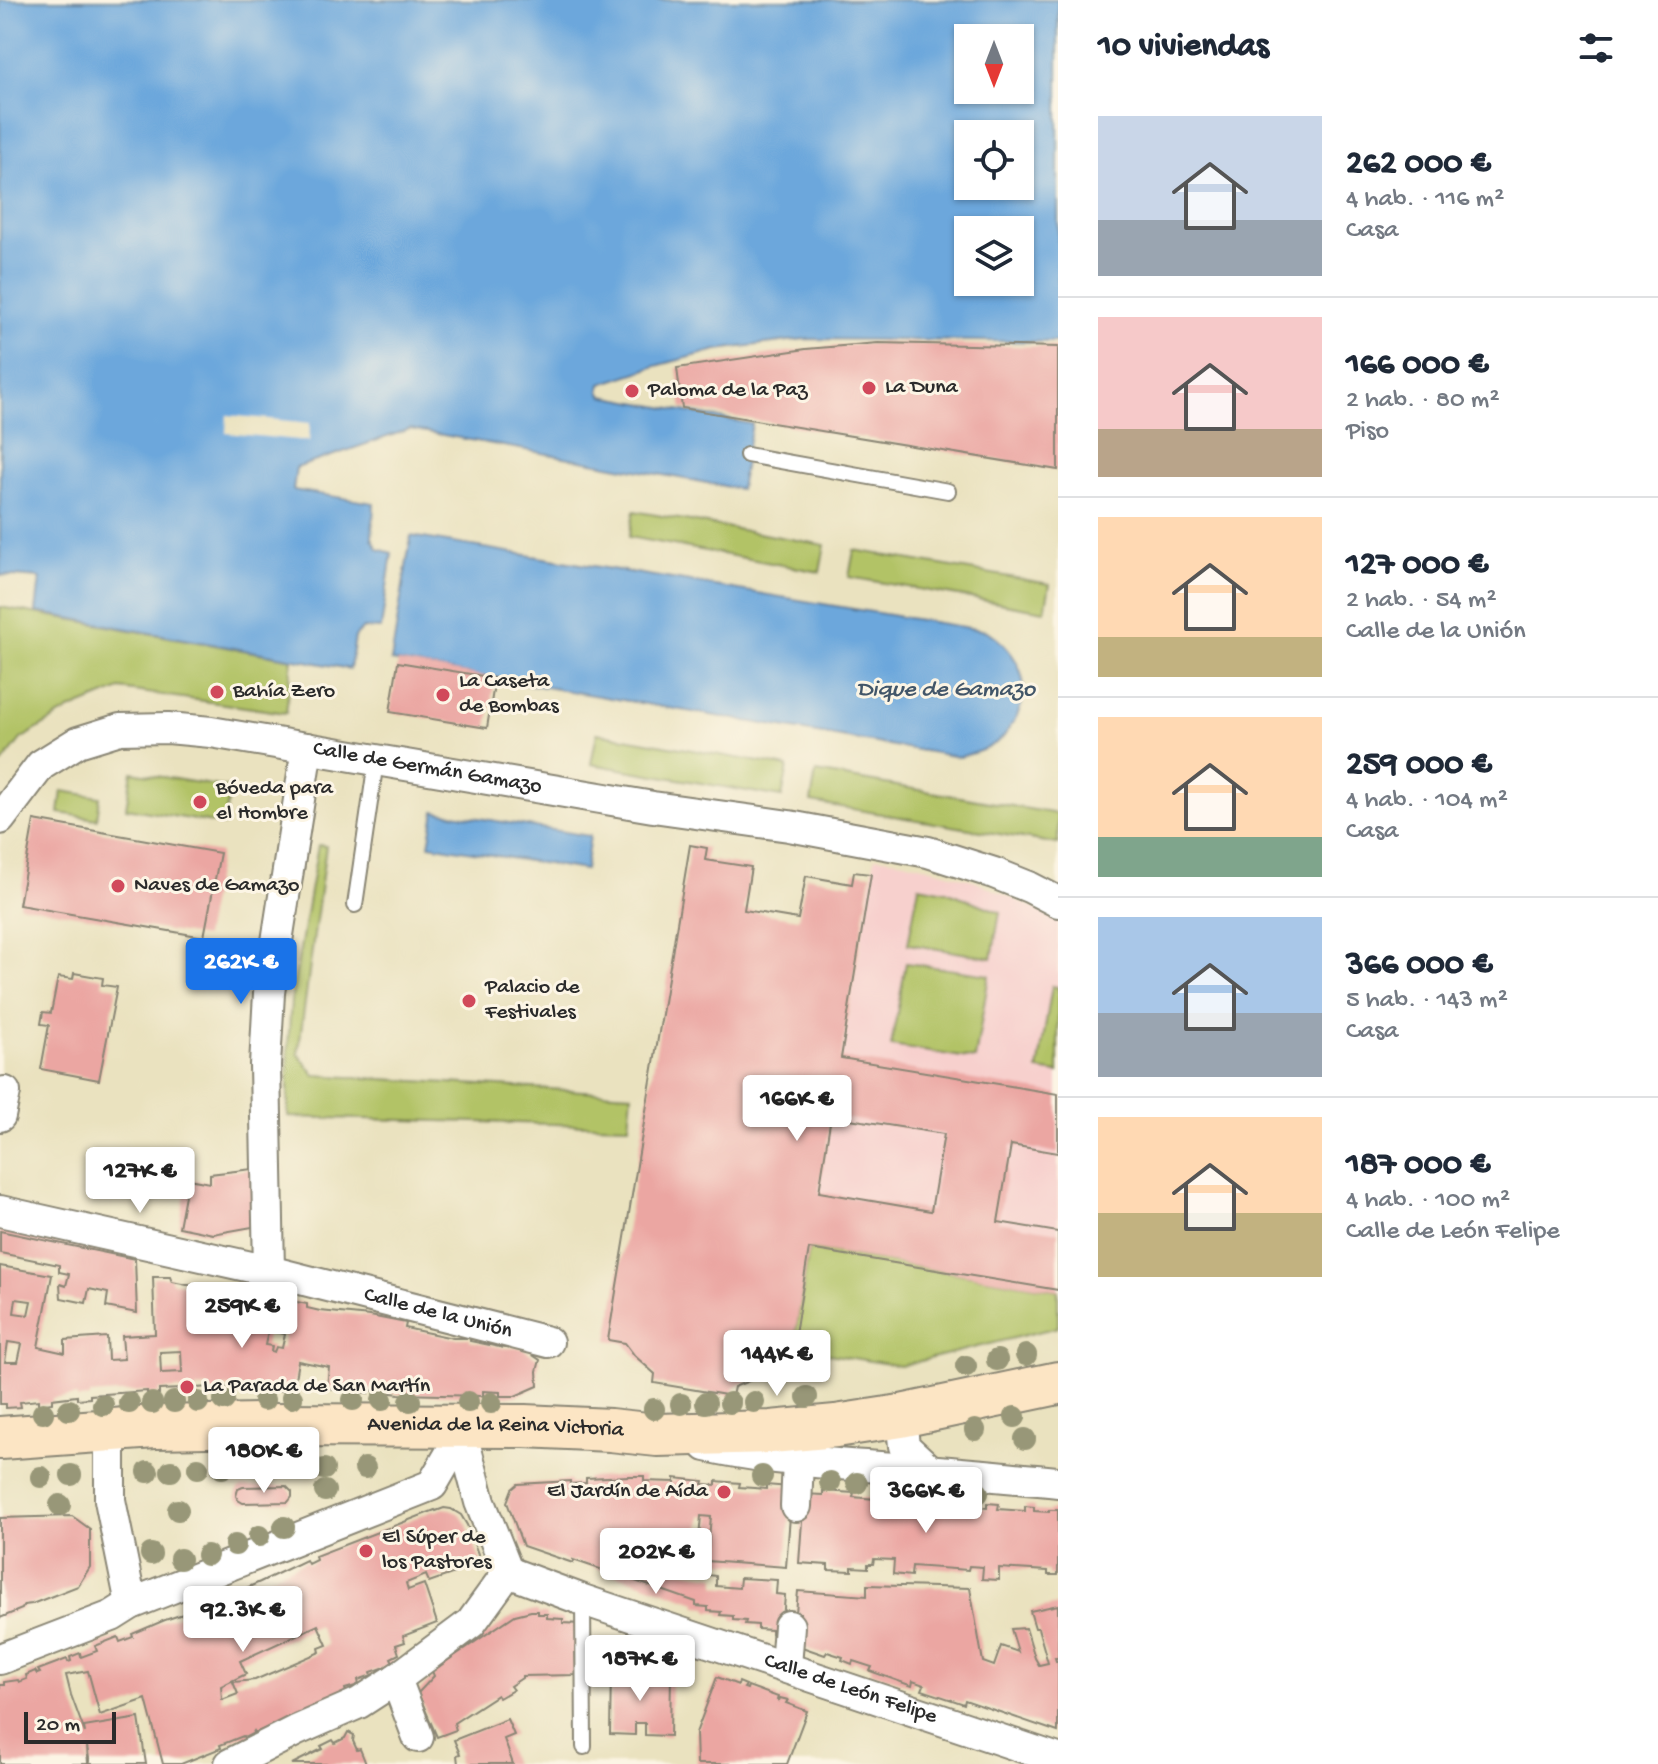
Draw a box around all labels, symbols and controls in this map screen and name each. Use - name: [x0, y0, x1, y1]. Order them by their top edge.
- north arrow: [954, 24, 1034, 104]
- map controls: [954, 24, 1034, 296]
- icon: filters: [1574, 26, 1618, 70]
- text: 10 viviendas: [1098, 28, 1269, 68]
- button: locate: [954, 120, 1034, 200]
- text: 262 000 €: [1346, 145, 1491, 185]
- icon: home: [1162, 148, 1258, 244]
- text: 4 hab. · 116 m²: [1346, 185, 1504, 216]
- button: layers: [954, 216, 1034, 296]
- text: Casa: [1346, 216, 1399, 247]
- text: 166 000 €: [1346, 346, 1488, 386]
- icon: home: [1162, 349, 1258, 445]
- place label: La Duna: [885, 375, 959, 401]
- place label: Paloma de la Paz: [647, 378, 809, 404]
- marker: La Duna: [860, 379, 878, 397]
- marker: Paloma de la Paz: [623, 382, 641, 400]
- text: 2 hab. · 80 m²: [1346, 386, 1500, 417]
- text: Piso: [1346, 417, 1389, 448]
- text: 127 000 €: [1346, 546, 1488, 586]
- icon: home: [1162, 549, 1258, 645]
- text: 2 hab. · 54 m²: [1346, 586, 1497, 617]
- text: Calle de la Unión: [1346, 617, 1526, 648]
- place label: La Caseta de Bombas: [459, 669, 560, 720]
- water label: Dique de Gamazo: [857, 676, 1037, 705]
- place label: Bahía Zero: [232, 679, 335, 705]
- marker: Bahía Zero: [208, 683, 226, 701]
- marker: La Caseta de Bombas: [434, 686, 452, 704]
- street label: Calle de Germán Gamazo: [311, 737, 544, 801]
- text: 259 000 €: [1346, 746, 1492, 786]
- icon: home: [1162, 749, 1258, 845]
- place label: Bóveda para el Hombre: [215, 776, 334, 827]
- text: 4 hab. · 104 m²: [1346, 786, 1508, 817]
- marker: Bóveda para el Hombre: [191, 793, 209, 811]
- text: Casa: [1346, 817, 1399, 848]
- place label: Naves de Gamazo: [134, 873, 299, 899]
- marker: Naves de Gamazo: [109, 877, 127, 895]
- pin: 262K €: [176, 938, 306, 1006]
- text: 366 000 €: [1346, 946, 1492, 986]
- text: 262K €: [204, 948, 278, 979]
- icon: home: [1162, 949, 1258, 1045]
- place label: Palacio de Festivales: [484, 975, 580, 1026]
- text: 5 hab. · 143 m²: [1346, 986, 1508, 1017]
- marker: Palacio de Festivales: [460, 992, 478, 1010]
- text: Casa: [1346, 1017, 1399, 1048]
- pin: 166K €: [732, 1075, 862, 1143]
- text: 166K €: [761, 1085, 833, 1116]
- text: 187 000 €: [1346, 1146, 1490, 1186]
- pin: 127K €: [75, 1147, 205, 1215]
- icon: home: [1162, 1149, 1258, 1245]
- text: 127K €: [104, 1157, 176, 1188]
- text: 4 hab. · 100 m²: [1346, 1186, 1510, 1217]
- text: Calle de León Felipe: [1346, 1217, 1560, 1248]
- pin: 259K €: [177, 1282, 307, 1350]
- street label: Calle de la Unión: [361, 1283, 515, 1345]
- text: 259K €: [204, 1292, 280, 1323]
- pin: 144K €: [712, 1330, 842, 1398]
- text: 144K €: [741, 1340, 813, 1371]
- place label: La Parada de San Martín: [203, 1374, 431, 1400]
- marker: La Parada de San Martín: [178, 1378, 196, 1396]
- street label: Avenida de la Reina Victoria: [367, 1412, 626, 1444]
- pin: 180K €: [199, 1427, 329, 1495]
- text: 180K €: [226, 1437, 302, 1468]
- pin: 366K €: [861, 1467, 991, 1535]
- text: 366K €: [888, 1477, 964, 1508]
- place label: El Jardín de Aída: [547, 1479, 709, 1505]
- marker: El Jardín de Aída: [715, 1483, 733, 1501]
- place label: El Súper de los Pastores: [382, 1525, 493, 1576]
- pin: 202K €: [591, 1528, 721, 1596]
- text: 202K €: [618, 1538, 694, 1569]
- marker: El Súper de los Pastores: [357, 1542, 375, 1560]
- pin: 92.3K €: [169, 1586, 317, 1654]
- text: 92.3K €: [201, 1596, 285, 1627]
- pin: 187K €: [575, 1635, 705, 1703]
- text: 187K €: [603, 1645, 677, 1676]
- street label: Calle de León Felipe: [760, 1648, 941, 1731]
- scale bar: [24, 1708, 116, 1744]
- text: 20 m: [36, 1713, 80, 1739]

